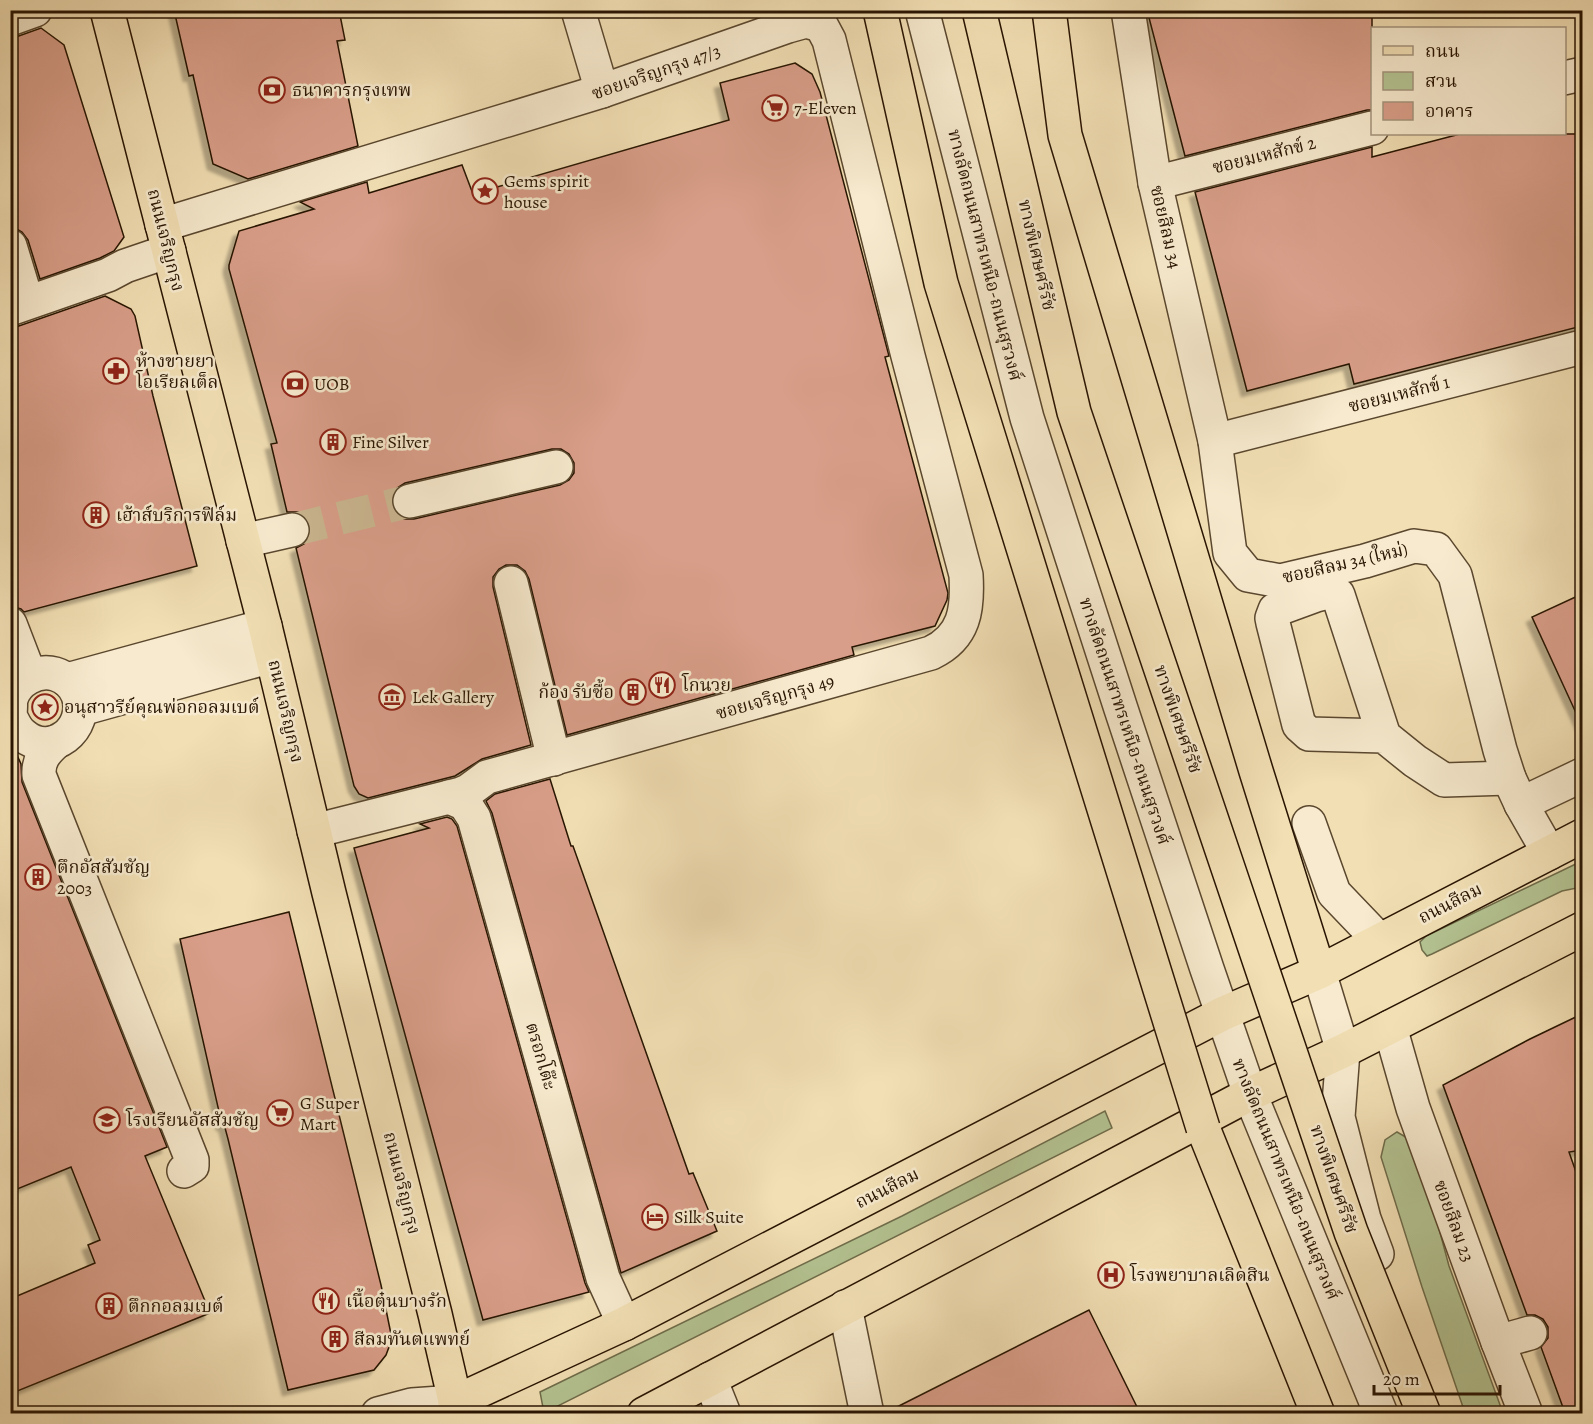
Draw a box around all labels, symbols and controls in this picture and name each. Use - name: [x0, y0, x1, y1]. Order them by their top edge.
- legend: [1371, 27, 1566, 135]
- street label: ซอยเจริญกรุง 47/3: [588, 39, 724, 105]
- text: ถนน: [1425, 39, 1460, 63]
- text: สวน: [1425, 69, 1457, 93]
- bank icon: ธนาคารกรุงเทพ: [257, 75, 287, 105]
- place label: ธนาคารกรุงเทพ: [292, 78, 411, 102]
- supermarket icon: 7-Eleven: [760, 93, 790, 123]
- place label: 7-Eleven: [794, 96, 857, 120]
- text: อาคาร: [1425, 99, 1474, 123]
- street label: ทางลัดถนนสาทรเหนือ-ถนนสุรวงศ์: [942, 127, 1028, 384]
- street label: ซอยมเหสักข์ 2: [1210, 130, 1319, 179]
- place label: Gems spirit house: [504, 169, 589, 214]
- place icon: Gems spirit house: [470, 176, 500, 206]
- street label: ซอยสีลม 34: [1145, 183, 1187, 271]
- street label: ถนนเจริญกรุง: [142, 186, 190, 294]
- street label: ทางพิเศษศรีรัช: [1013, 197, 1061, 313]
- place label: ห้างขายยา โอเรียลเต็ล: [135, 349, 218, 394]
- pharmacy icon: ห้างขายยา โอเรียลเต็ล: [101, 356, 131, 386]
- bank icon: UOB: [280, 369, 310, 399]
- street label: ซอยมเหสักข์ 1: [1346, 370, 1452, 418]
- place label: UOB: [314, 372, 349, 396]
- building icon: Fine Silver: [318, 427, 348, 457]
- place label: Fine Silver: [352, 430, 429, 454]
- building icon: เฮ้าส์บริการฟิล์ม: [81, 500, 111, 530]
- place label: เฮ้าส์บริการฟิล์ม: [116, 503, 237, 527]
- street label: ซอยสีลม 34 (ใหม่): [1280, 537, 1410, 589]
- street label: ทางลัดถนนสาทรเหนือ-ถนนสุรวงศ์: [1074, 594, 1176, 848]
- street label: ถนนเจริญกรุง: [263, 657, 309, 765]
- street label: ทางพิเศษศรีรัช: [1148, 662, 1208, 776]
- street label: ซอยเจริญกรุง 49: [713, 669, 837, 725]
- restaurant icon: โกนวย: [647, 670, 677, 700]
- place label: โกนวย: [681, 672, 731, 697]
- building icon: ก้อง รับซื้อ: [618, 677, 648, 707]
- place label: ก้อง รับซื้อ: [538, 678, 614, 704]
- museum icon: Lek Gallery: [377, 682, 407, 712]
- place label: Lek Gallery: [412, 685, 495, 709]
- place icon: อนุสาวรีย์คุณพ่อกอลมเบต์: [30, 692, 60, 722]
- place label: อนุสาวรีย์คุณพ่อกอลมเบต์: [64, 695, 260, 719]
- place label: ตึกอัสสัมชัญ 2003: [57, 855, 150, 900]
- building icon: ตึกอัสสัมชัญ 2003: [23, 862, 53, 892]
- street label: ถนนสีลม: [1414, 877, 1486, 929]
- street label: ตรอกโต๊ะ: [520, 1019, 563, 1092]
- street label: ทางลัดถนนสาทรเหนือ-ถนนสุรวงศ์: [1226, 1055, 1346, 1304]
- place label: G Super Mart: [300, 1091, 359, 1136]
- supermarket icon: G Super Mart: [265, 1098, 295, 1128]
- school or university icon: โรงเรียนอัสสัมชัญ: [92, 1105, 122, 1135]
- place label: โรงเรียนอัสสัมชัญ: [125, 1107, 259, 1132]
- street label: ทางพิเศษศรีรัช: [1304, 1122, 1364, 1236]
- street label: ถนนเจริญกรุง: [378, 1129, 426, 1237]
- street label: ถนนสีลม: [851, 1162, 923, 1214]
- street label: ซอยสีลม 23: [1428, 1177, 1480, 1265]
- hotel icon: Silk Suite: [640, 1202, 670, 1232]
- place label: Silk Suite: [674, 1205, 744, 1229]
- hospital icon: โรงพยาบาลเลิดสิน: [1096, 1260, 1126, 1290]
- place label: โรงพยาบาลเลิดสิน: [1129, 1262, 1270, 1287]
- restaurant icon: เนื้อตุ๋นบางรัก: [311, 1286, 341, 1316]
- place label: เนื้อตุ๋นบางรัก: [346, 1287, 447, 1313]
- building icon: ตึกกอลมเบต์: [94, 1291, 124, 1321]
- place label: ตึกกอลมเบต์: [128, 1294, 223, 1318]
- building icon: สีลมทันตแพทย์: [320, 1324, 350, 1354]
- place label: สีลมทันตแพทย์: [354, 1327, 470, 1351]
- scale bar: [1374, 1358, 1500, 1396]
- text: 20 m: [1383, 1367, 1420, 1391]

